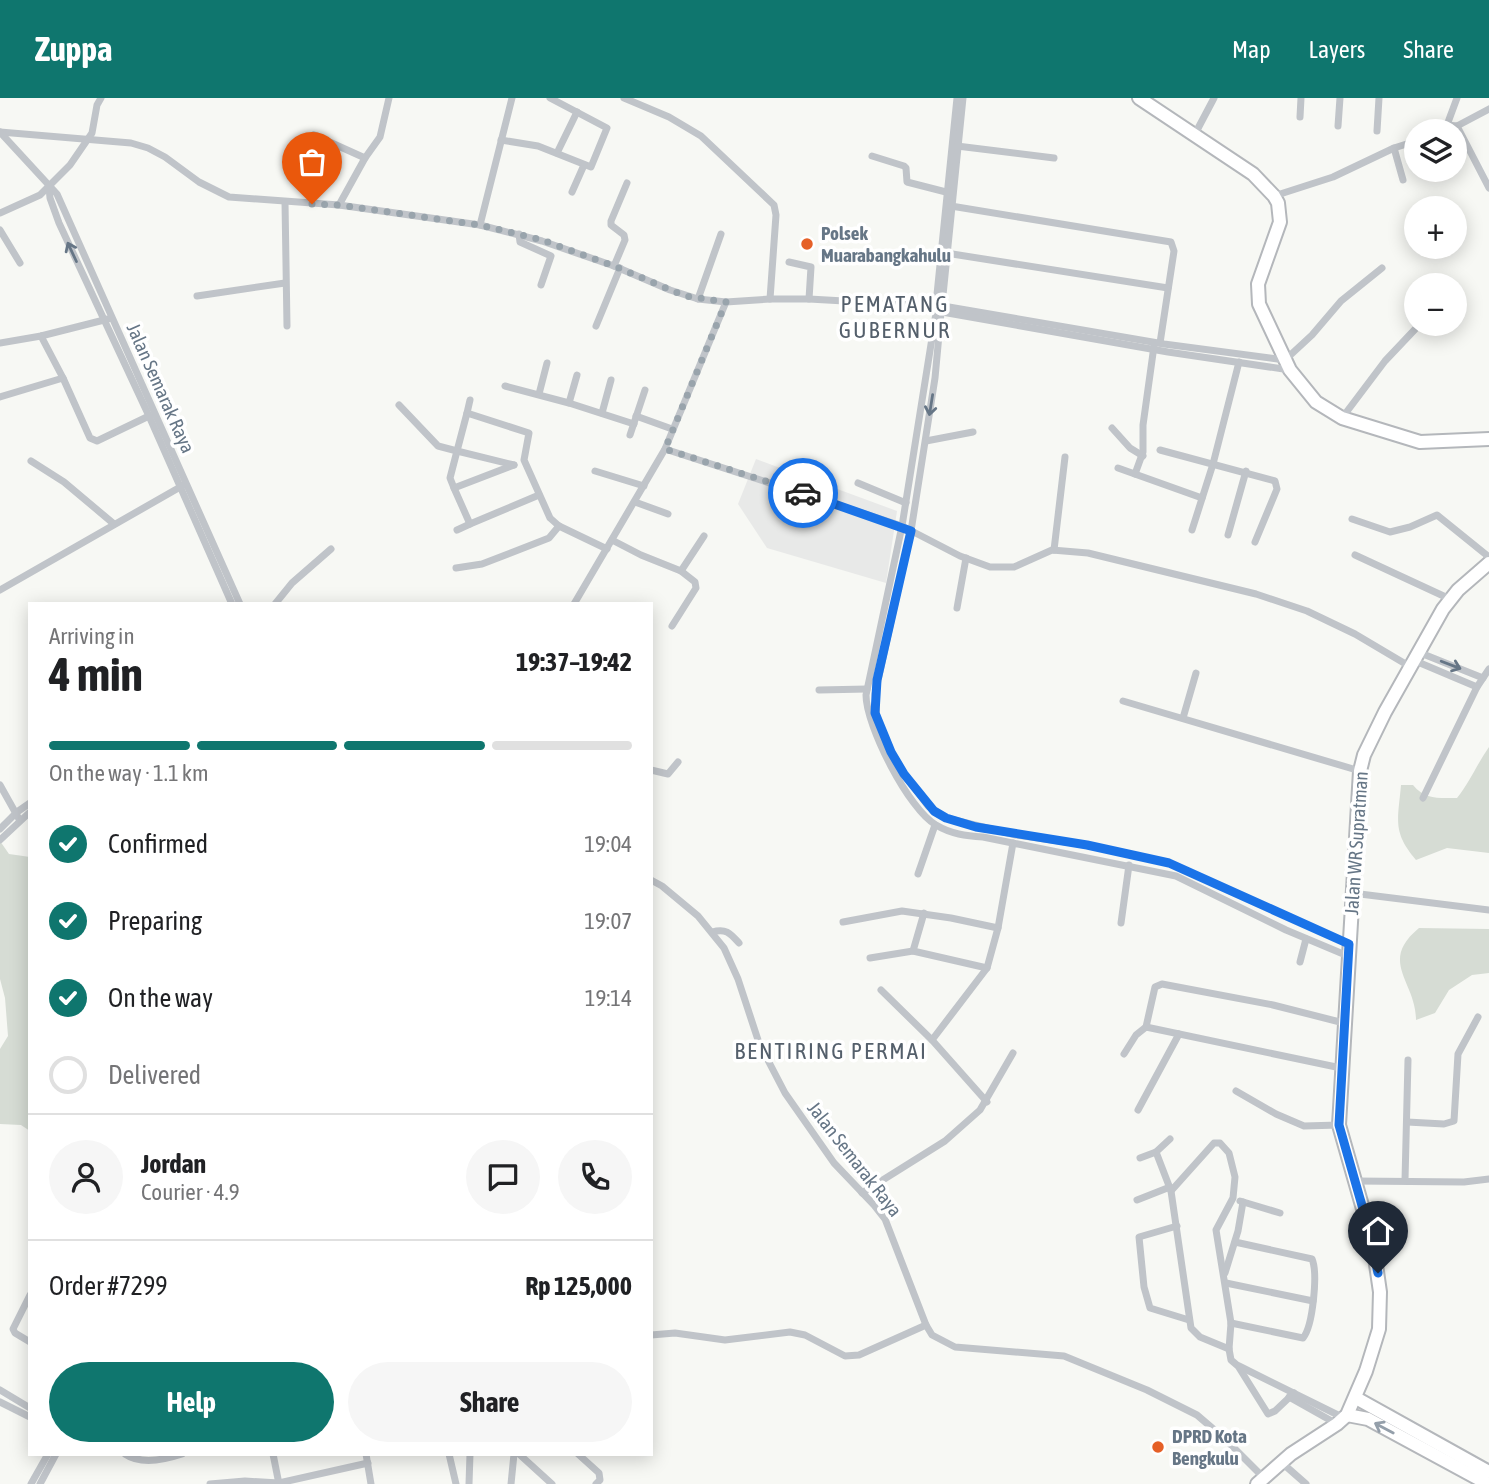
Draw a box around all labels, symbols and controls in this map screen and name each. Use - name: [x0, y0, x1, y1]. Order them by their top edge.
- text: Zuppa: [35, 30, 112, 68]
- text: Map: [1232, 36, 1271, 63]
- text: Layers: [1309, 36, 1365, 63]
- text: Share: [1403, 36, 1454, 63]
- map controls: [1404, 119, 1467, 336]
- button: layers: [1404, 119, 1467, 182]
- pin: [282, 132, 342, 204]
- icon: bag: [293, 143, 331, 181]
- button: +: [1404, 196, 1467, 259]
- place label: Polsek Muarabangkahulu: [821, 222, 951, 266]
- marker: Polsek Muarabangkahulu: [799, 236, 815, 252]
- one-way arrow: [65, 242, 78, 263]
- button: −: [1404, 273, 1467, 336]
- district label: PEMATANG GUBERNUR: [839, 291, 951, 343]
- street label: Jalan Semarak Raya: [123, 320, 199, 456]
- one-way arrow: [924, 393, 937, 416]
- courier: [768, 458, 838, 528]
- icon: car: [784, 474, 822, 512]
- text: Arriving in: [49, 623, 135, 649]
- text: 19:37–19:42: [516, 647, 632, 677]
- text: 4 min: [49, 648, 143, 701]
- one-way arrow: [1439, 660, 1461, 672]
- text: On the way · 1.1 km: [49, 760, 209, 786]
- street label: Jalan WR Supratman: [1340, 770, 1372, 916]
- icon: check: [49, 825, 87, 863]
- text: Confirmed: [108, 829, 208, 859]
- text: 19:04: [584, 831, 632, 857]
- icon: check: [49, 902, 87, 940]
- text: Preparing: [108, 906, 202, 936]
- text: 19:07: [584, 908, 632, 934]
- icon: check: [49, 979, 87, 1017]
- text: On the way: [108, 983, 213, 1013]
- text: 19:14: [585, 985, 632, 1011]
- district label: BENTIRING PERMAI: [734, 1038, 928, 1064]
- text: Delivered: [108, 1060, 201, 1090]
- street label: Jalan Semarak Raya: [803, 1097, 907, 1221]
- button: person: [49, 1140, 123, 1214]
- button: chat: [466, 1140, 540, 1214]
- button: phone: [558, 1140, 632, 1214]
- text: Jordan: [141, 1149, 206, 1179]
- text: Courier · 4.9: [141, 1179, 240, 1205]
- pin: [1348, 1201, 1408, 1273]
- icon: home: [1359, 1212, 1397, 1250]
- text: Order #7299: [49, 1271, 168, 1301]
- text: Rp 125,000: [525, 1271, 632, 1301]
- button: Help: [49, 1362, 334, 1442]
- button: Share: [348, 1362, 632, 1442]
- one-way arrow: [1375, 1421, 1395, 1435]
- place label: DPRD Kota Bengkulu: [1172, 1425, 1247, 1469]
- marker: DPRD Kota Bengkulu: [1150, 1439, 1166, 1455]

